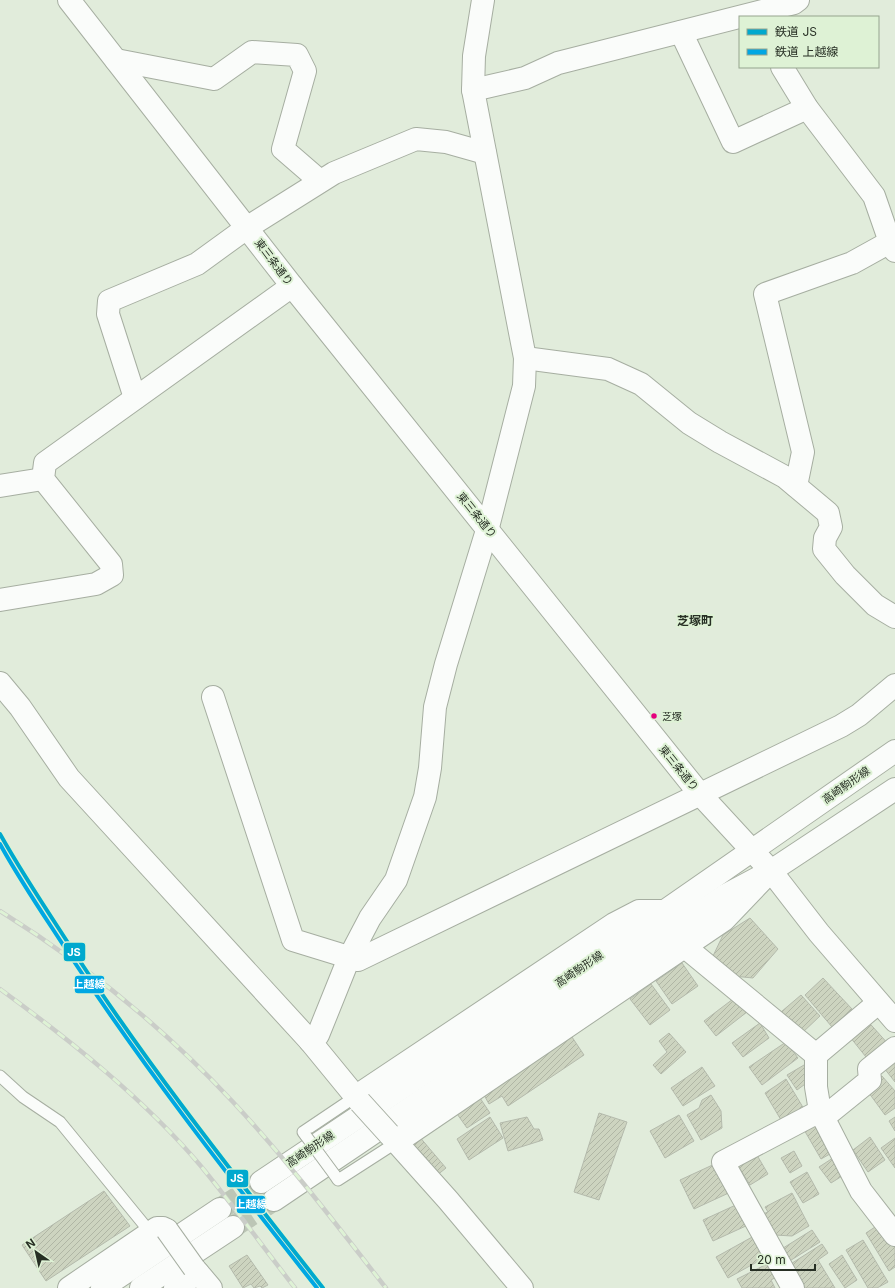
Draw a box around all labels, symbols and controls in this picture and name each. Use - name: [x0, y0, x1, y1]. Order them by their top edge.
- legend: [739, 16, 879, 68]
- text: 鉄道 JS: [775, 24, 817, 39]
- text: 鉄道 上越線: [775, 44, 838, 59]
- street label: 東三条通り: [252, 236, 296, 288]
- street label: 東三条通り: [454, 489, 500, 541]
- district label: 芝塚町: [677, 613, 713, 628]
- place label: 芝塚: [662, 710, 682, 722]
- marker: 芝塚: [649, 711, 659, 721]
- street label: 東三条通り: [656, 742, 702, 794]
- street label: 高崎駒形線: [819, 763, 873, 807]
- line badge: JS: [63, 942, 86, 962]
- text: JS: [67, 945, 81, 959]
- street label: 高崎駒形線: [552, 948, 606, 990]
- line badge: 上越線: [74, 975, 105, 994]
- text: 上越線: [73, 977, 106, 991]
- street label: 高崎駒形線: [283, 1128, 337, 1170]
- line badge: JS: [226, 1169, 249, 1188]
- text: JS: [230, 1171, 244, 1185]
- line badge: 上越線: [236, 1195, 266, 1214]
- text: 上越線: [235, 1197, 268, 1211]
- north arrow: [16, 1232, 56, 1272]
- text: N: [23, 1236, 38, 1252]
- scale bar: [751, 1246, 815, 1272]
- text: 20 m: [757, 1252, 786, 1267]

